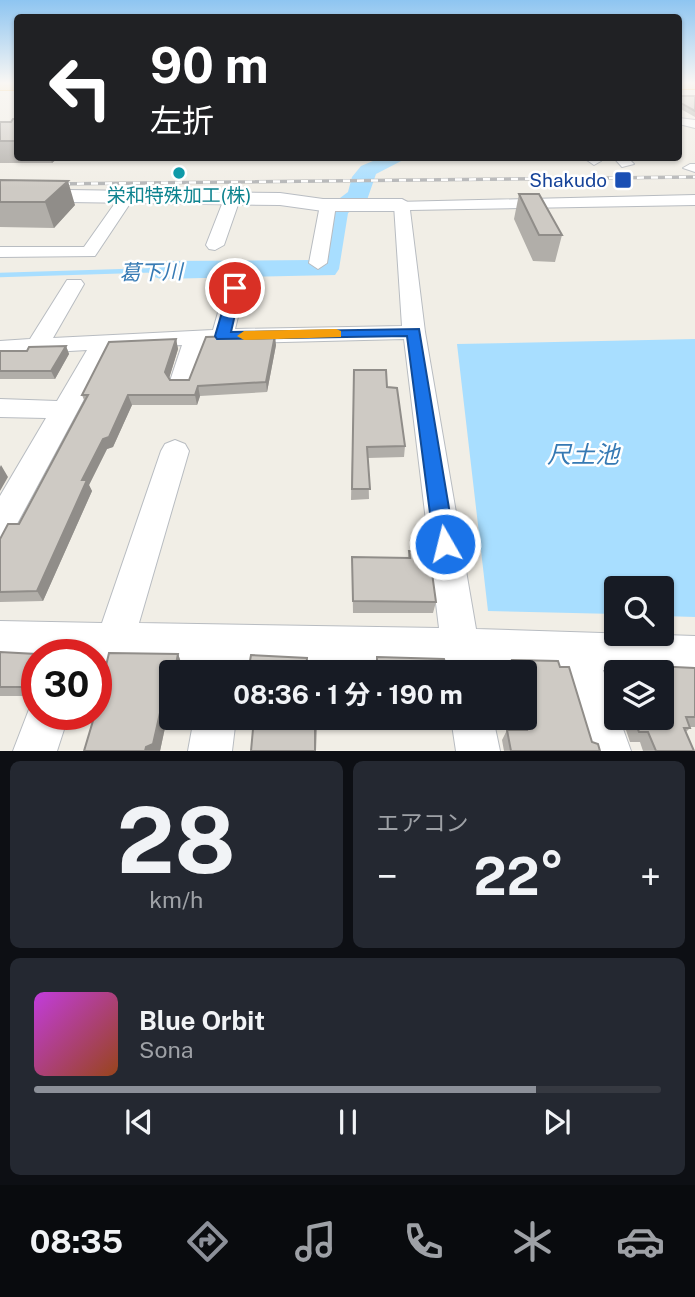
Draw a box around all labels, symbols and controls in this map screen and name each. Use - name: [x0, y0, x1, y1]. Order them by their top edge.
- text: 90 m: [150, 36, 269, 94]
- icon: left: [35, 42, 126, 133]
- text: 左折: [150, 102, 214, 139]
- marker: 栄和特殊加工(株): [171, 165, 187, 181]
- place label: Shakudo: [529, 169, 607, 191]
- marker: Shakudo: [613, 170, 633, 190]
- place label: 栄和特殊加工(株): [107, 184, 251, 206]
- pin: [205, 258, 265, 318]
- water label: 葛下川: [119, 259, 185, 285]
- icon: arrive: [216, 269, 254, 307]
- water label: 尺土池: [547, 440, 621, 468]
- position arrow: [408, 507, 482, 581]
- map controls: [604, 576, 674, 730]
- button: search: [604, 576, 674, 646]
- speed limit sign: 30: [21, 639, 112, 730]
- button: layers: [604, 660, 674, 730]
- text: 08:36 · 1 分 · 190 m: [233, 679, 463, 710]
- text: 28: [117, 787, 236, 893]
- text: エアコン: [377, 809, 469, 836]
- text: 22°: [473, 846, 564, 907]
- text: −: [377, 854, 398, 899]
- text: +: [640, 854, 661, 899]
- text: km/h: [149, 886, 203, 913]
- text: Blue Orbit: [139, 1005, 265, 1036]
- text: Sona: [139, 1036, 193, 1063]
- icon: previous: [120, 1103, 158, 1141]
- icon: pause: [329, 1103, 367, 1141]
- icon: next: [538, 1103, 576, 1141]
- icon: directions: [183, 1217, 232, 1266]
- icon: music: [291, 1217, 340, 1266]
- icon: phone: [399, 1217, 448, 1266]
- icon: climate: [508, 1217, 557, 1266]
- icon: car: [616, 1217, 665, 1266]
- text: 08:35: [30, 1223, 123, 1260]

